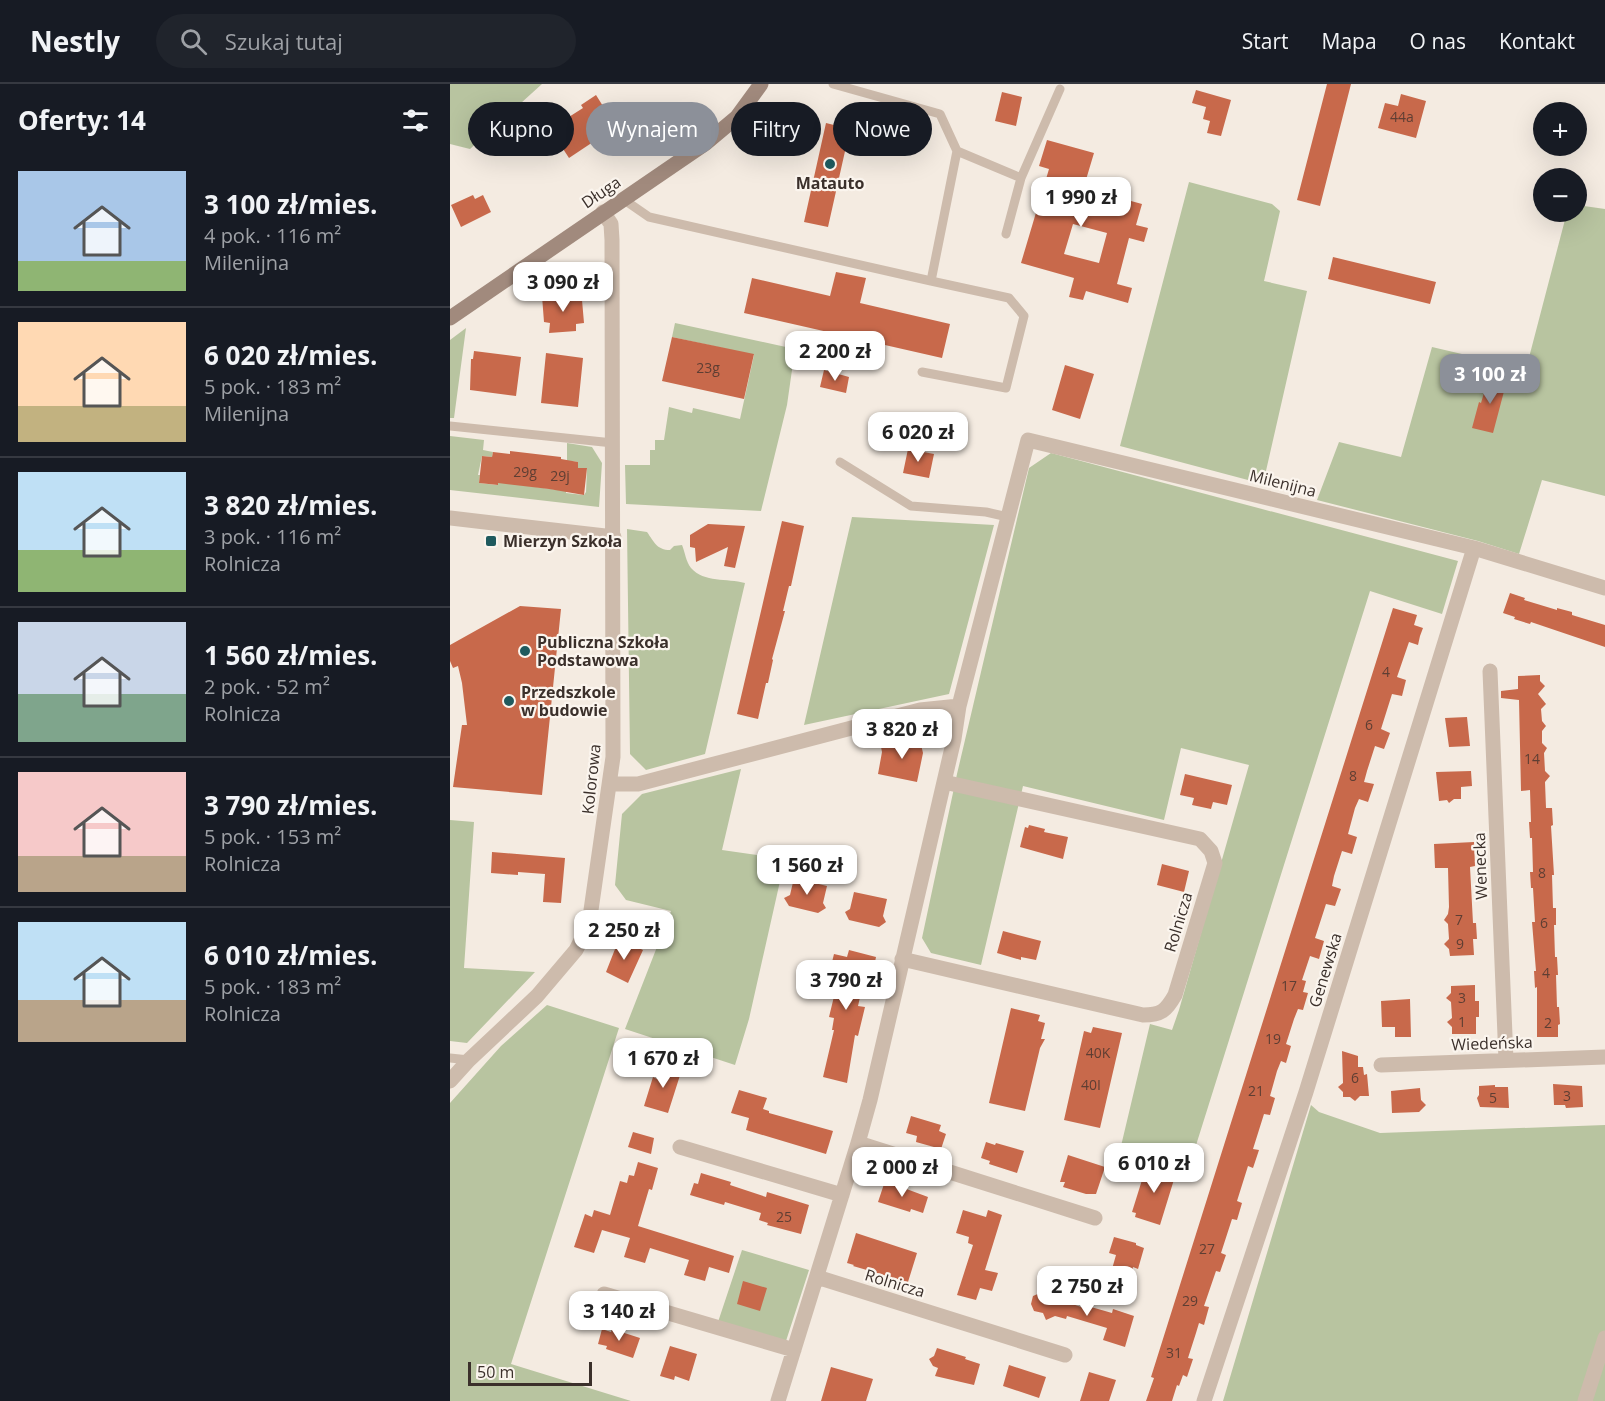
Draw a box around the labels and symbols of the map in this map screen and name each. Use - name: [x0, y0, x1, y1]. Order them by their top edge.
- house number: 44a: [1390, 107, 1414, 126]
- marker: Matauto: [823, 157, 837, 171]
- street label: Długa: [577, 171, 625, 213]
- place label: Matauto: [796, 172, 864, 194]
- pin: 1 990 zł: [1019, 177, 1143, 228]
- pin: 3 090 zł: [501, 262, 625, 313]
- pin: 2 200 zł: [773, 331, 897, 382]
- pin: 3 100 zł: [1428, 354, 1552, 405]
- house number: 23g: [696, 358, 720, 377]
- pin: 6 020 zł: [856, 412, 980, 463]
- house number: 29g: [513, 462, 537, 481]
- street label: Milenijna: [1247, 464, 1319, 502]
- house number: 29j: [550, 466, 570, 485]
- place label: Mierzyn Szkoła: [503, 530, 622, 552]
- marker: Mierzyn Szkoła: [484, 534, 498, 548]
- place label: Publiczna Szkoła Podstawowa: [537, 631, 669, 671]
- marker: Publiczna Szkoła Podstawowa: [518, 644, 532, 658]
- house number: 4: [1382, 662, 1390, 681]
- place label: Przedszkole w budowie: [521, 681, 616, 721]
- marker: Przedszkole w budowie: [502, 694, 516, 708]
- pin: 3 820 zł: [840, 709, 964, 760]
- house number: 6: [1365, 715, 1373, 734]
- street label: Kolorowa: [576, 743, 606, 815]
- house number: 14: [1524, 749, 1540, 768]
- house number: 8: [1349, 766, 1357, 785]
- street label: Wenecka: [1468, 832, 1492, 900]
- pin: 1 560 zł: [745, 845, 869, 896]
- house number: 8: [1538, 863, 1546, 882]
- street label: Rolnicza: [1158, 889, 1198, 955]
- pin: 2 250 zł: [562, 910, 686, 961]
- house number: 7: [1455, 910, 1463, 929]
- house number: 6: [1540, 913, 1548, 932]
- street label: Genewska: [1303, 930, 1347, 1010]
- house number: 9: [1456, 934, 1464, 953]
- pin: 3 790 zł: [784, 960, 908, 1011]
- house number: 4: [1542, 963, 1550, 982]
- house number: 17: [1281, 976, 1297, 995]
- house number: 3: [1458, 988, 1466, 1007]
- house number: 1: [1458, 1012, 1466, 1031]
- house number: 2: [1544, 1013, 1552, 1032]
- house number: 19: [1265, 1029, 1281, 1048]
- street label: Wiedeńska: [1451, 1031, 1533, 1055]
- pin: 1 670 zł: [601, 1038, 725, 1089]
- house number: 40K: [1086, 1043, 1111, 1062]
- house number: 6: [1351, 1068, 1359, 1087]
- house number: 40I: [1081, 1075, 1101, 1094]
- house number: 21: [1248, 1081, 1264, 1100]
- house number: 3: [1563, 1086, 1571, 1105]
- house number: 5: [1489, 1088, 1497, 1107]
- pin: 6 010 zł: [1092, 1143, 1216, 1194]
- pin: 2 000 zł: [840, 1147, 964, 1198]
- house number: 25: [776, 1207, 792, 1226]
- house number: 27: [1199, 1239, 1215, 1258]
- street label: Rolnicza: [862, 1263, 928, 1303]
- pin: 2 750 zł: [1025, 1266, 1149, 1317]
- pin: 3 140 zł: [557, 1291, 681, 1342]
- house number: 29: [1182, 1291, 1198, 1310]
- house number: 31: [1166, 1343, 1182, 1362]
- scale bar: [468, 1359, 592, 1386]

